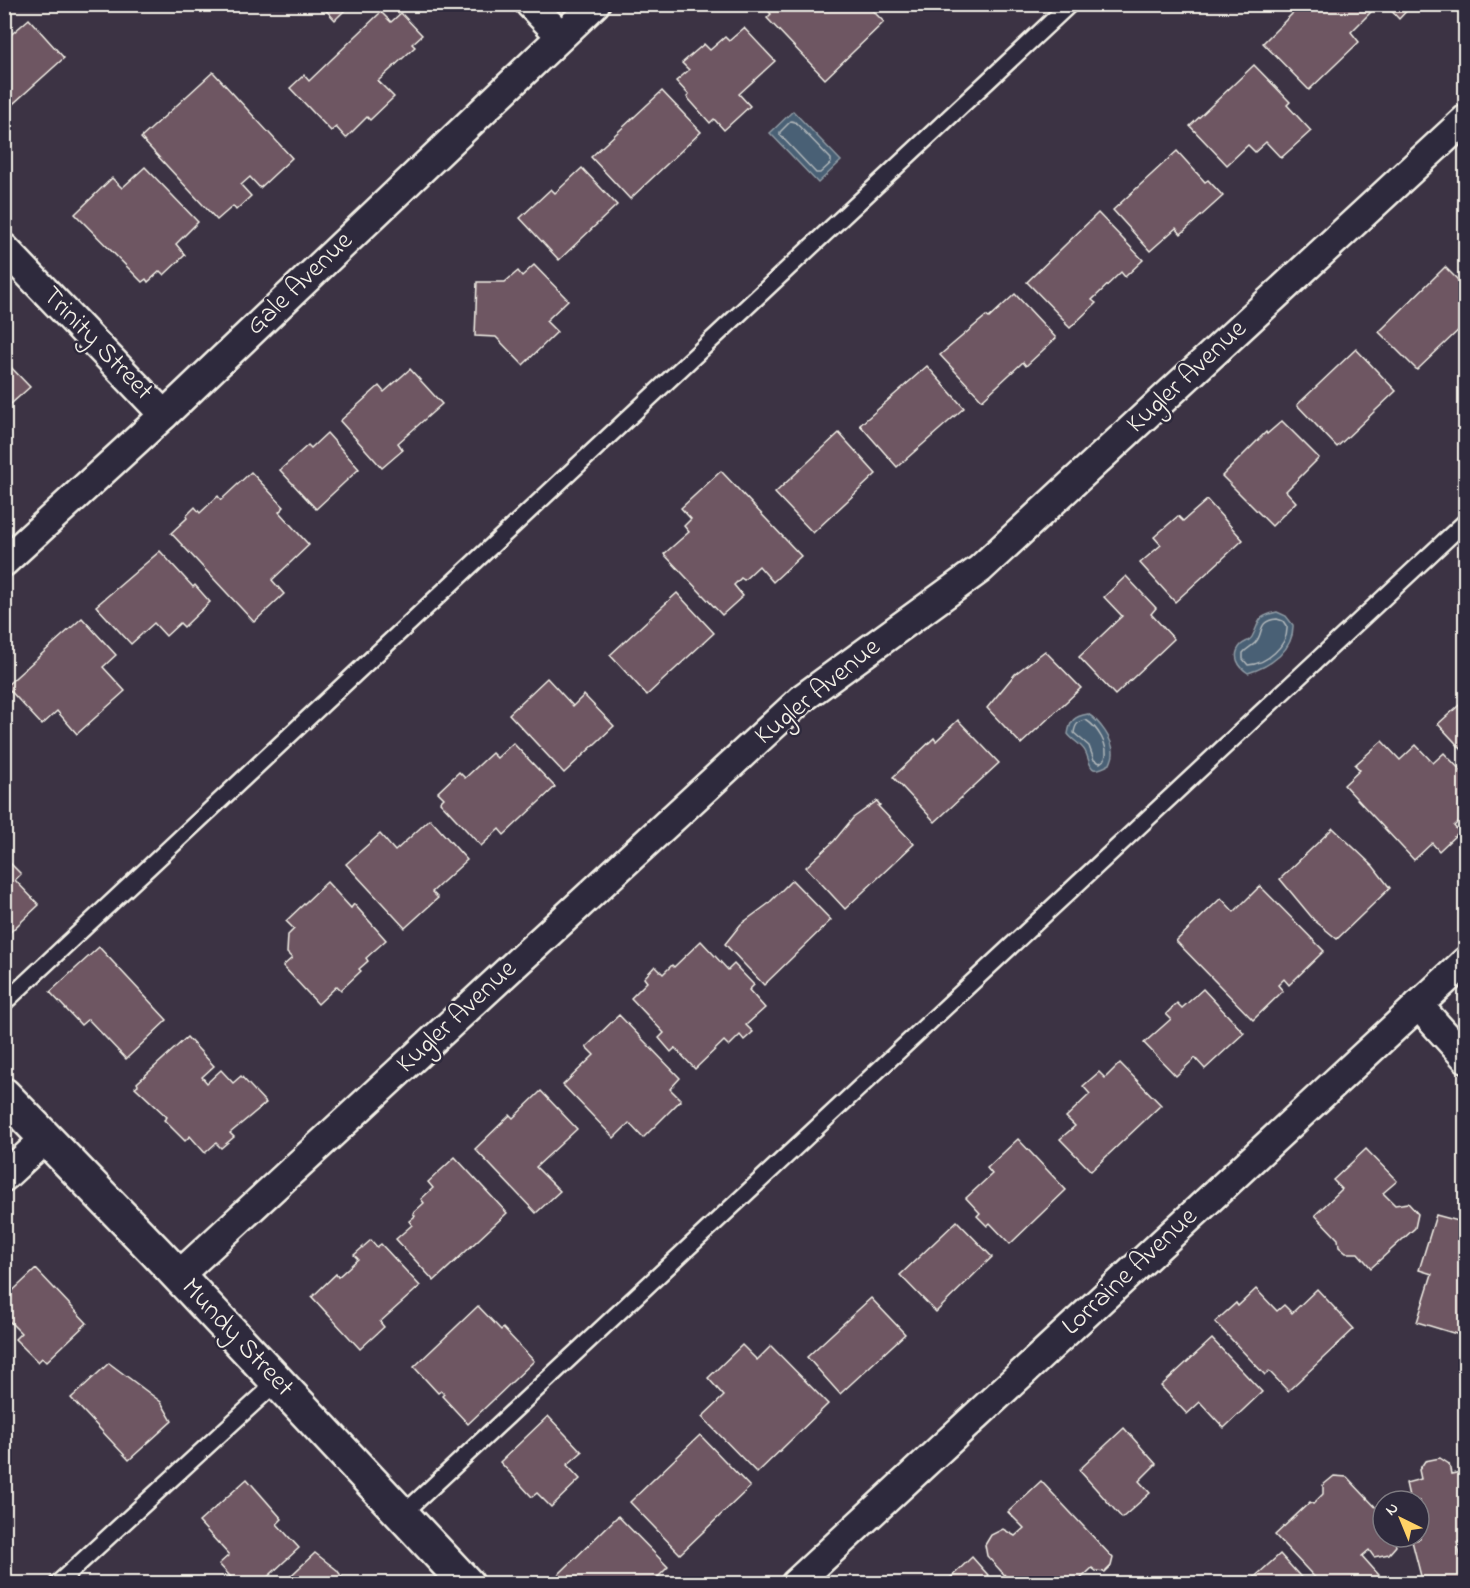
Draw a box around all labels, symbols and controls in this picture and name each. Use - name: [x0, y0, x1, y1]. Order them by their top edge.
- street label: Gale Avenue: [238, 222, 363, 345]
- street label: Trinity Street: [32, 278, 162, 410]
- street label: Kugler Avenue: [1118, 310, 1257, 443]
- street label: Kugler Avenue: [747, 628, 890, 755]
- street label: Kugler Avenue: [388, 950, 527, 1083]
- street label: Lorraine Avenue: [1053, 1198, 1207, 1345]
- street label: Mundy Street: [172, 1270, 302, 1406]
- north arrow: [1371, 1489, 1431, 1549]
- text: N: [1380, 1497, 1404, 1522]

